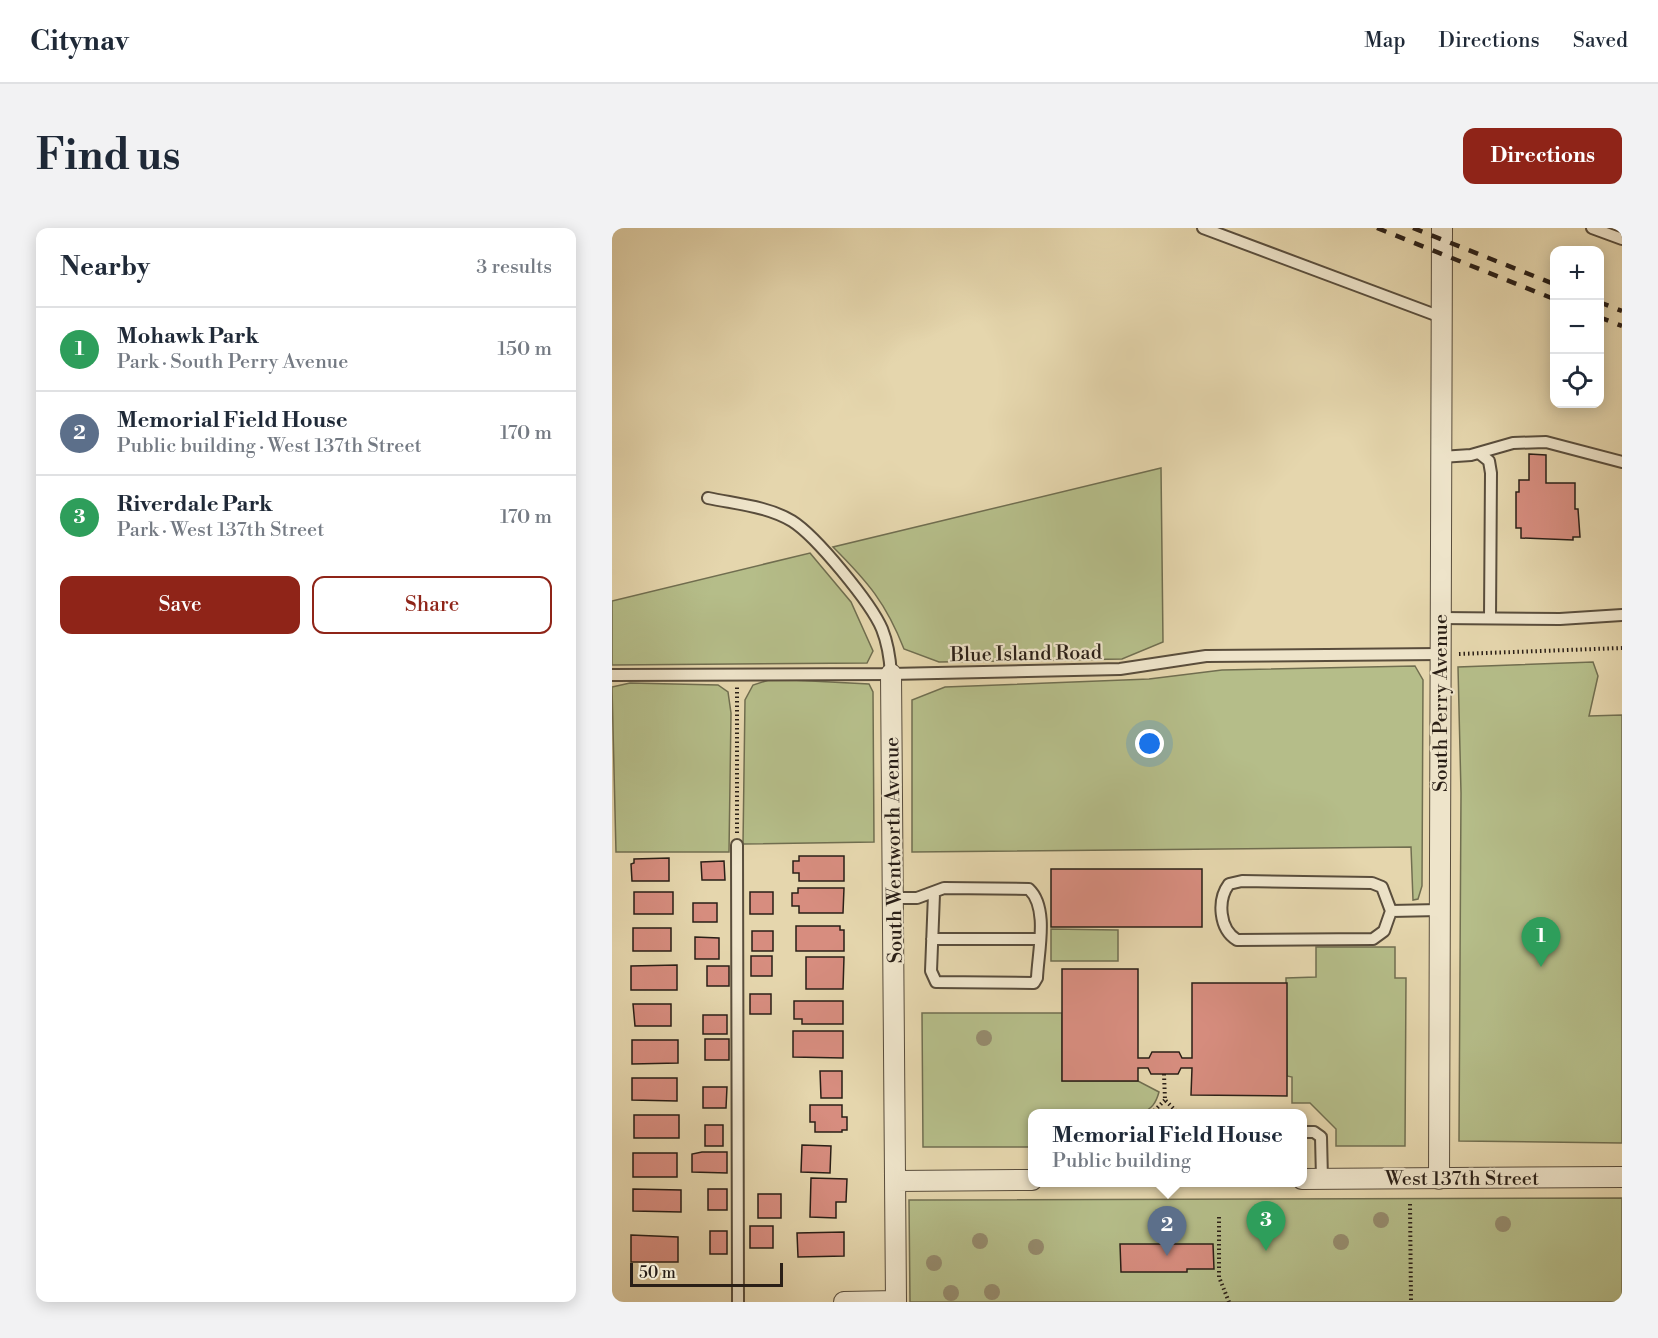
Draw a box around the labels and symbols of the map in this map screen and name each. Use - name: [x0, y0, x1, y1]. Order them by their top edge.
- street label: South Perry Avenue: [1429, 614, 1454, 792]
- street label: Blue Island Road: [949, 641, 1103, 668]
- your location: [1135, 729, 1164, 758]
- street label: South Wentworth Avenue: [880, 736, 909, 964]
- pin: 1: [1522, 918, 1560, 967]
- street label: West 137th Street: [1384, 1167, 1539, 1192]
- pin: 3: [1246, 1202, 1286, 1251]
- pin: 2: [1148, 1206, 1186, 1256]
- scale bar: [630, 1260, 783, 1288]

